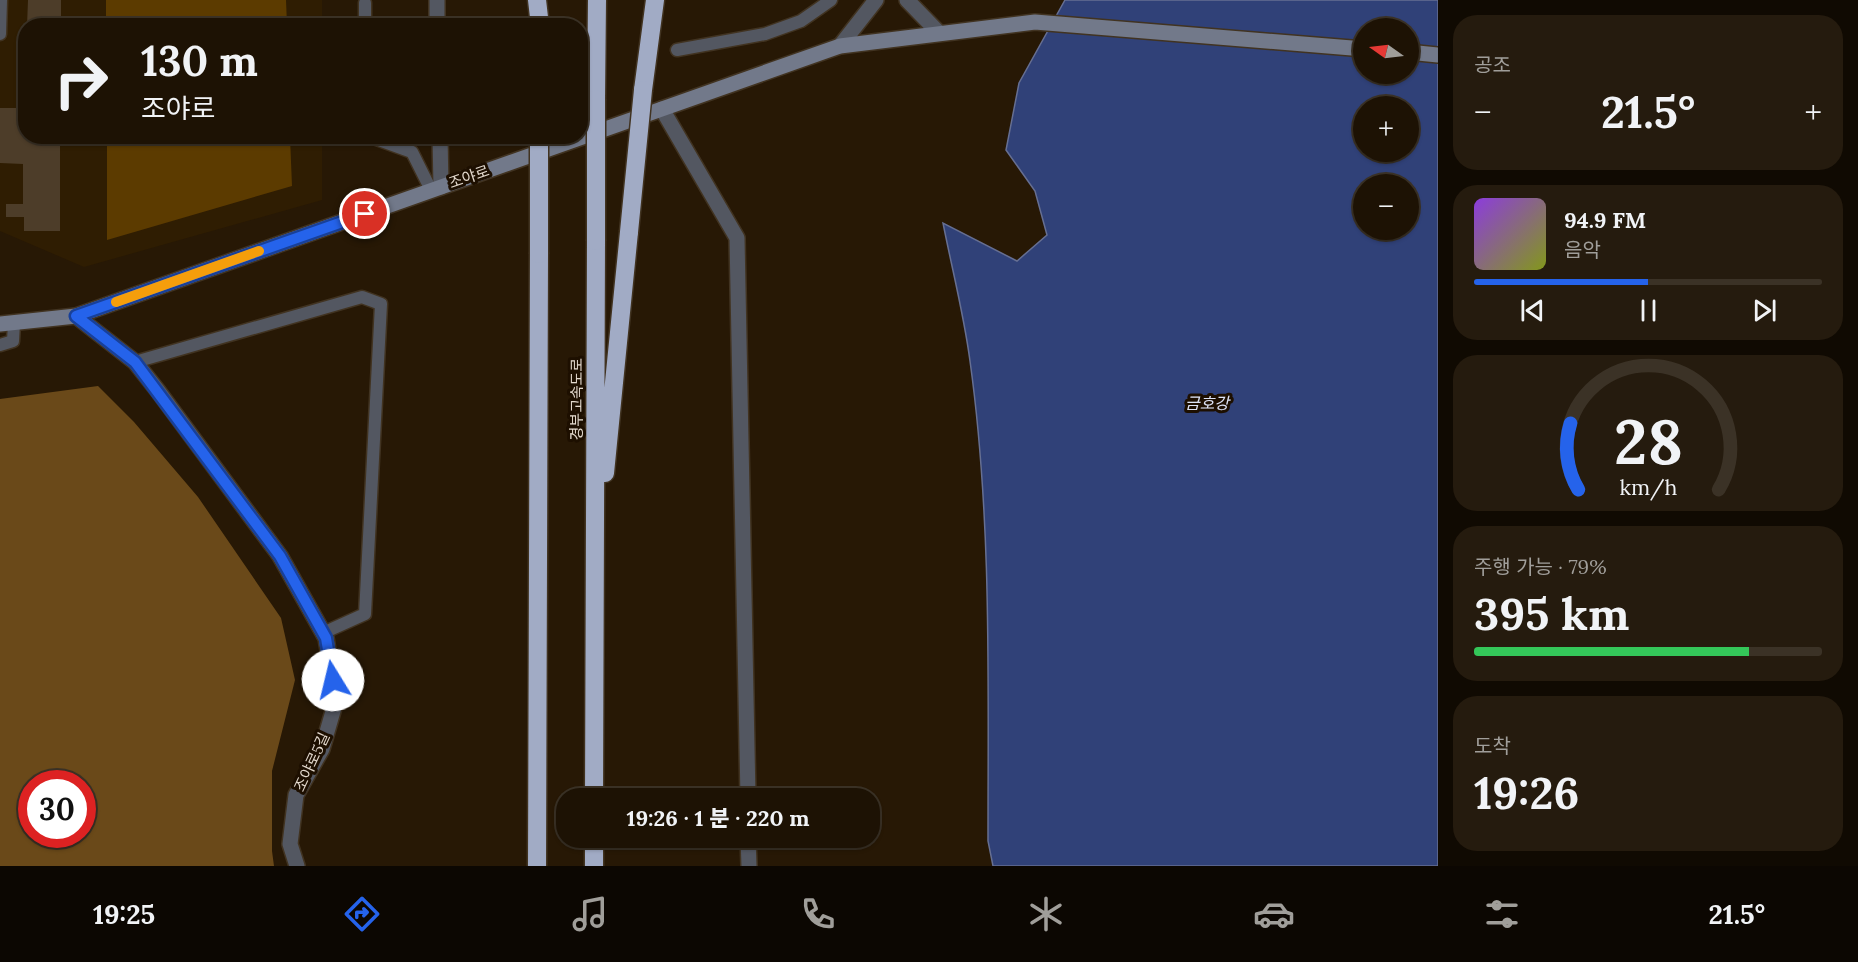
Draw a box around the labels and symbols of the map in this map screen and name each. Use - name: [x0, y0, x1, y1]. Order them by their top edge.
- north arrow: [1353, 18, 1419, 84]
- street label: 조야로: [446, 161, 492, 192]
- pin: [339, 188, 390, 239]
- street label: 경부고속도로: [567, 358, 586, 440]
- water label: 금호강: [1185, 393, 1231, 413]
- position arrow: [301, 648, 365, 712]
- street label: 조야로5길: [290, 729, 334, 795]
- speed limit sign: 30: [18, 770, 96, 848]

